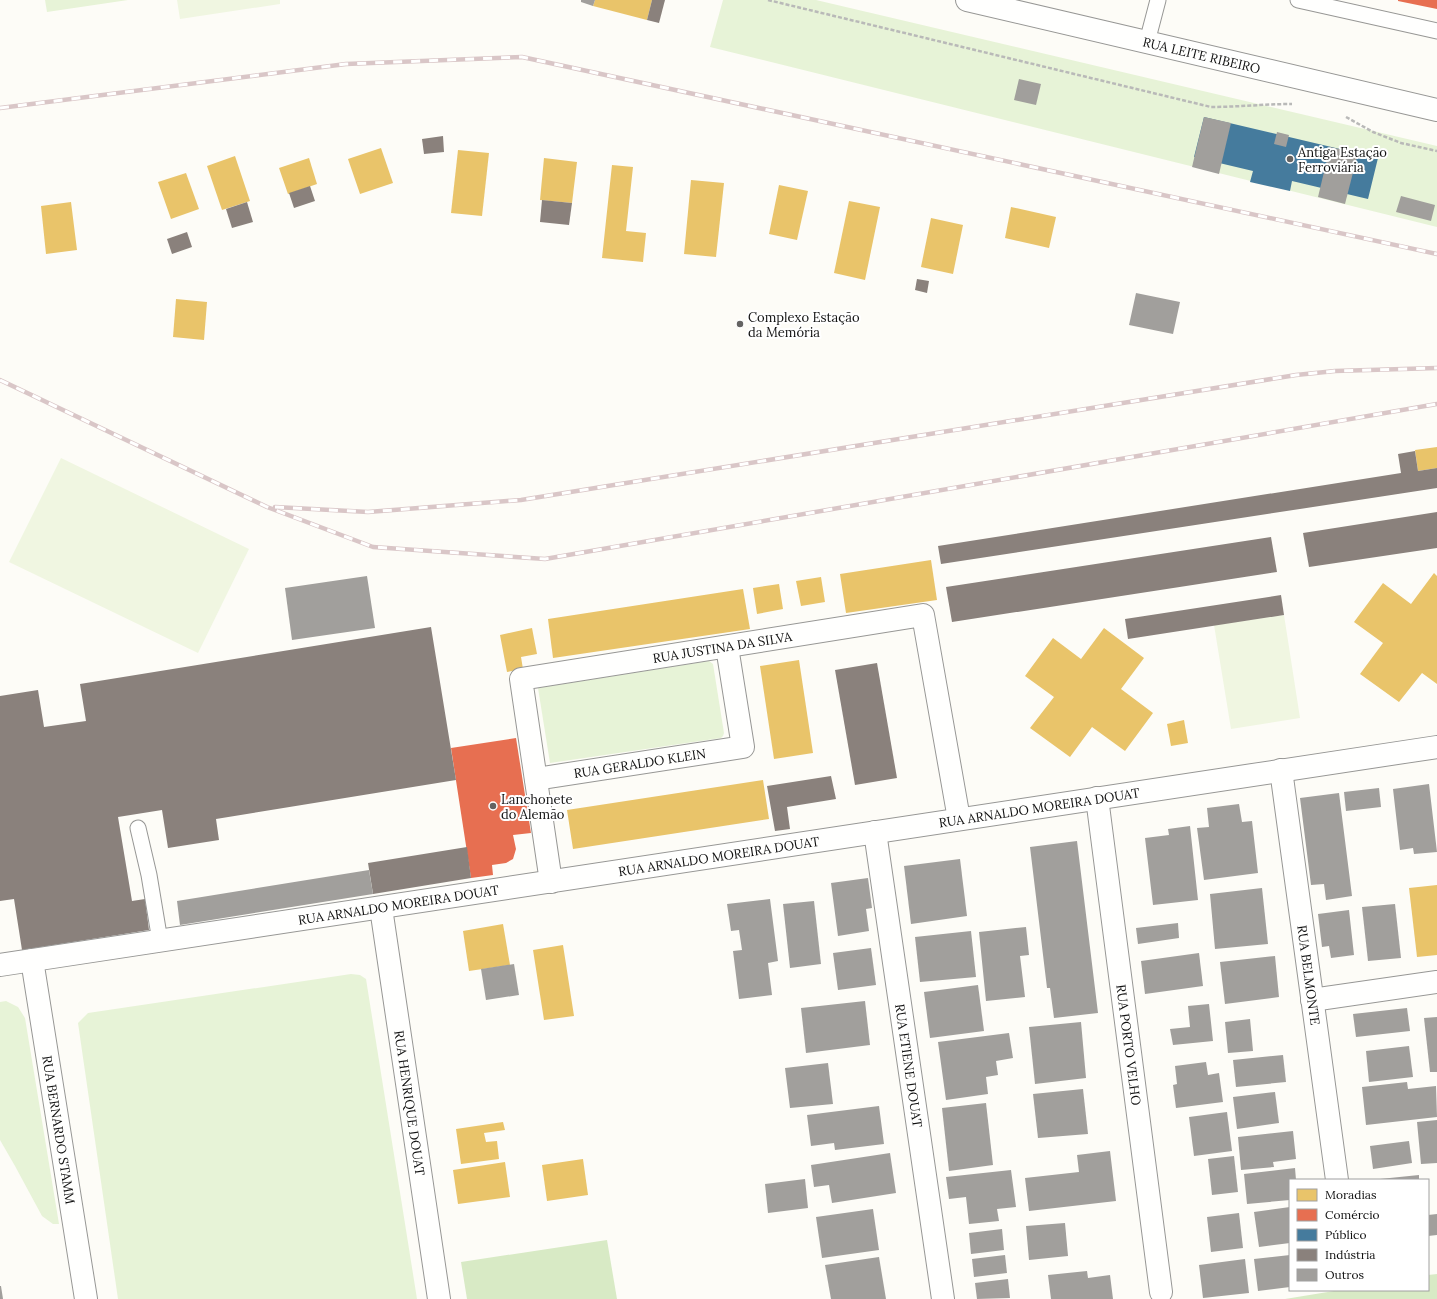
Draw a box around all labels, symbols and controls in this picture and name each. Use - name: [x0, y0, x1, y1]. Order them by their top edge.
- street label: RUA LEITE RIBEIRO: [1141, 33, 1262, 77]
- place label: Antiga Estação Ferroviária: [1297, 144, 1387, 176]
- marker: Antiga Estação Ferroviária: [1285, 154, 1295, 164]
- place label: Complexo Estação da Memória: [748, 309, 860, 341]
- marker: Complexo Estação da Memória: [735, 319, 745, 329]
- street label: RUA JUSTINA DA SILVA: [652, 628, 794, 667]
- street label: RUA GERALDO KLEIN: [572, 745, 707, 782]
- street label: RUA ARNALDO MOREIRA DOUAT: [938, 784, 1142, 831]
- place label: Lanchonete do Alemão: [501, 791, 573, 823]
- marker: Lanchonete do Alemão: [488, 801, 498, 811]
- street label: RUA ARNALDO MOREIRA DOUAT: [617, 833, 821, 880]
- street label: RUA ARNALDO MOREIRA DOUAT: [297, 881, 501, 929]
- street label: RUA BELMONTE: [1293, 924, 1324, 1026]
- street label: RUA PORTO VELHO: [1112, 983, 1145, 1107]
- street label: RUA ETIENE DOUAT: [891, 1003, 926, 1129]
- street label: RUA HENRIQUE DOUAT: [390, 1029, 429, 1177]
- street label: RUA BERNARDO STAMM: [38, 1054, 79, 1206]
- legend: [1289, 1179, 1429, 1291]
- text: Moradias: [1325, 1187, 1377, 1202]
- text: Comércio: [1325, 1207, 1380, 1222]
- text: Público: [1325, 1227, 1366, 1242]
- text: Indústria: [1325, 1247, 1376, 1262]
- text: Outros: [1325, 1267, 1364, 1282]

